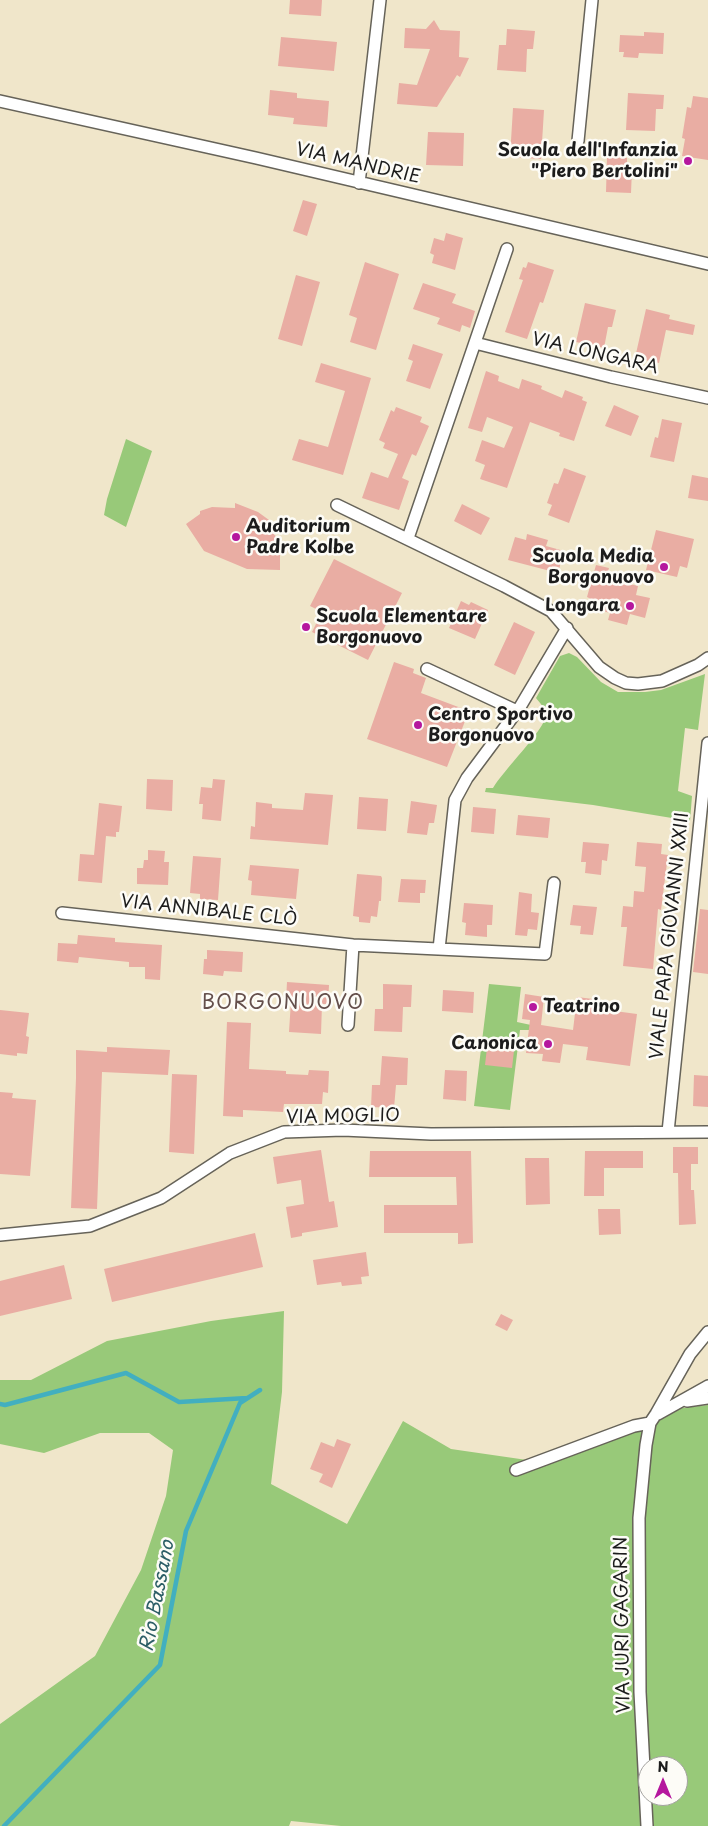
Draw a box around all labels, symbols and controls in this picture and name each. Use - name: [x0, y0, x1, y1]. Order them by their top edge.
- street label: VIA MANDRIE: [294, 139, 422, 189]
- place label: Scuola dell'Infanzia "Piero Bertolini": [498, 140, 678, 182]
- marker: Scuola dell'Infanzia "Piero Bertolini": [682, 155, 694, 167]
- street label: VIA LONGARA: [530, 329, 660, 379]
- place label: Auditorium Padre Kolbe: [246, 516, 354, 558]
- marker: Auditorium Padre Kolbe: [230, 531, 242, 543]
- place label: Scuola Media Borgonuovo: [532, 546, 654, 588]
- marker: Scuola Media Borgonuovo: [658, 561, 670, 573]
- place label: Longara: [545, 595, 620, 617]
- marker: Longara: [624, 600, 636, 612]
- place label: Scuola Elementare Borgonuovo: [316, 606, 487, 649]
- marker: Scuola Elementare Borgonuovo: [300, 621, 312, 633]
- place label: Centro Sportivo Borgonuovo: [428, 704, 573, 746]
- marker: Centro Sportivo Borgonuovo: [412, 719, 424, 731]
- street label: VIALE PAPA GIOVANNI XXIII: [646, 811, 694, 1061]
- street label: VIA ANNIBALE CLÒ: [120, 891, 298, 931]
- district label: BORGONUOVO: [201, 991, 365, 1015]
- place label: Teatrino: [543, 996, 620, 1018]
- marker: Teatrino: [527, 1001, 539, 1013]
- place label: Canonica: [451, 1033, 538, 1055]
- marker: Canonica: [542, 1038, 554, 1050]
- street label: VIA MOGLIO: [286, 1105, 400, 1129]
- street label: VIA JURI GAGARIN: [611, 1536, 635, 1714]
- water label: Rio Bassano: [136, 1538, 180, 1654]
- north arrow: [638, 1756, 688, 1806]
- text: N: [657, 1756, 669, 1777]

